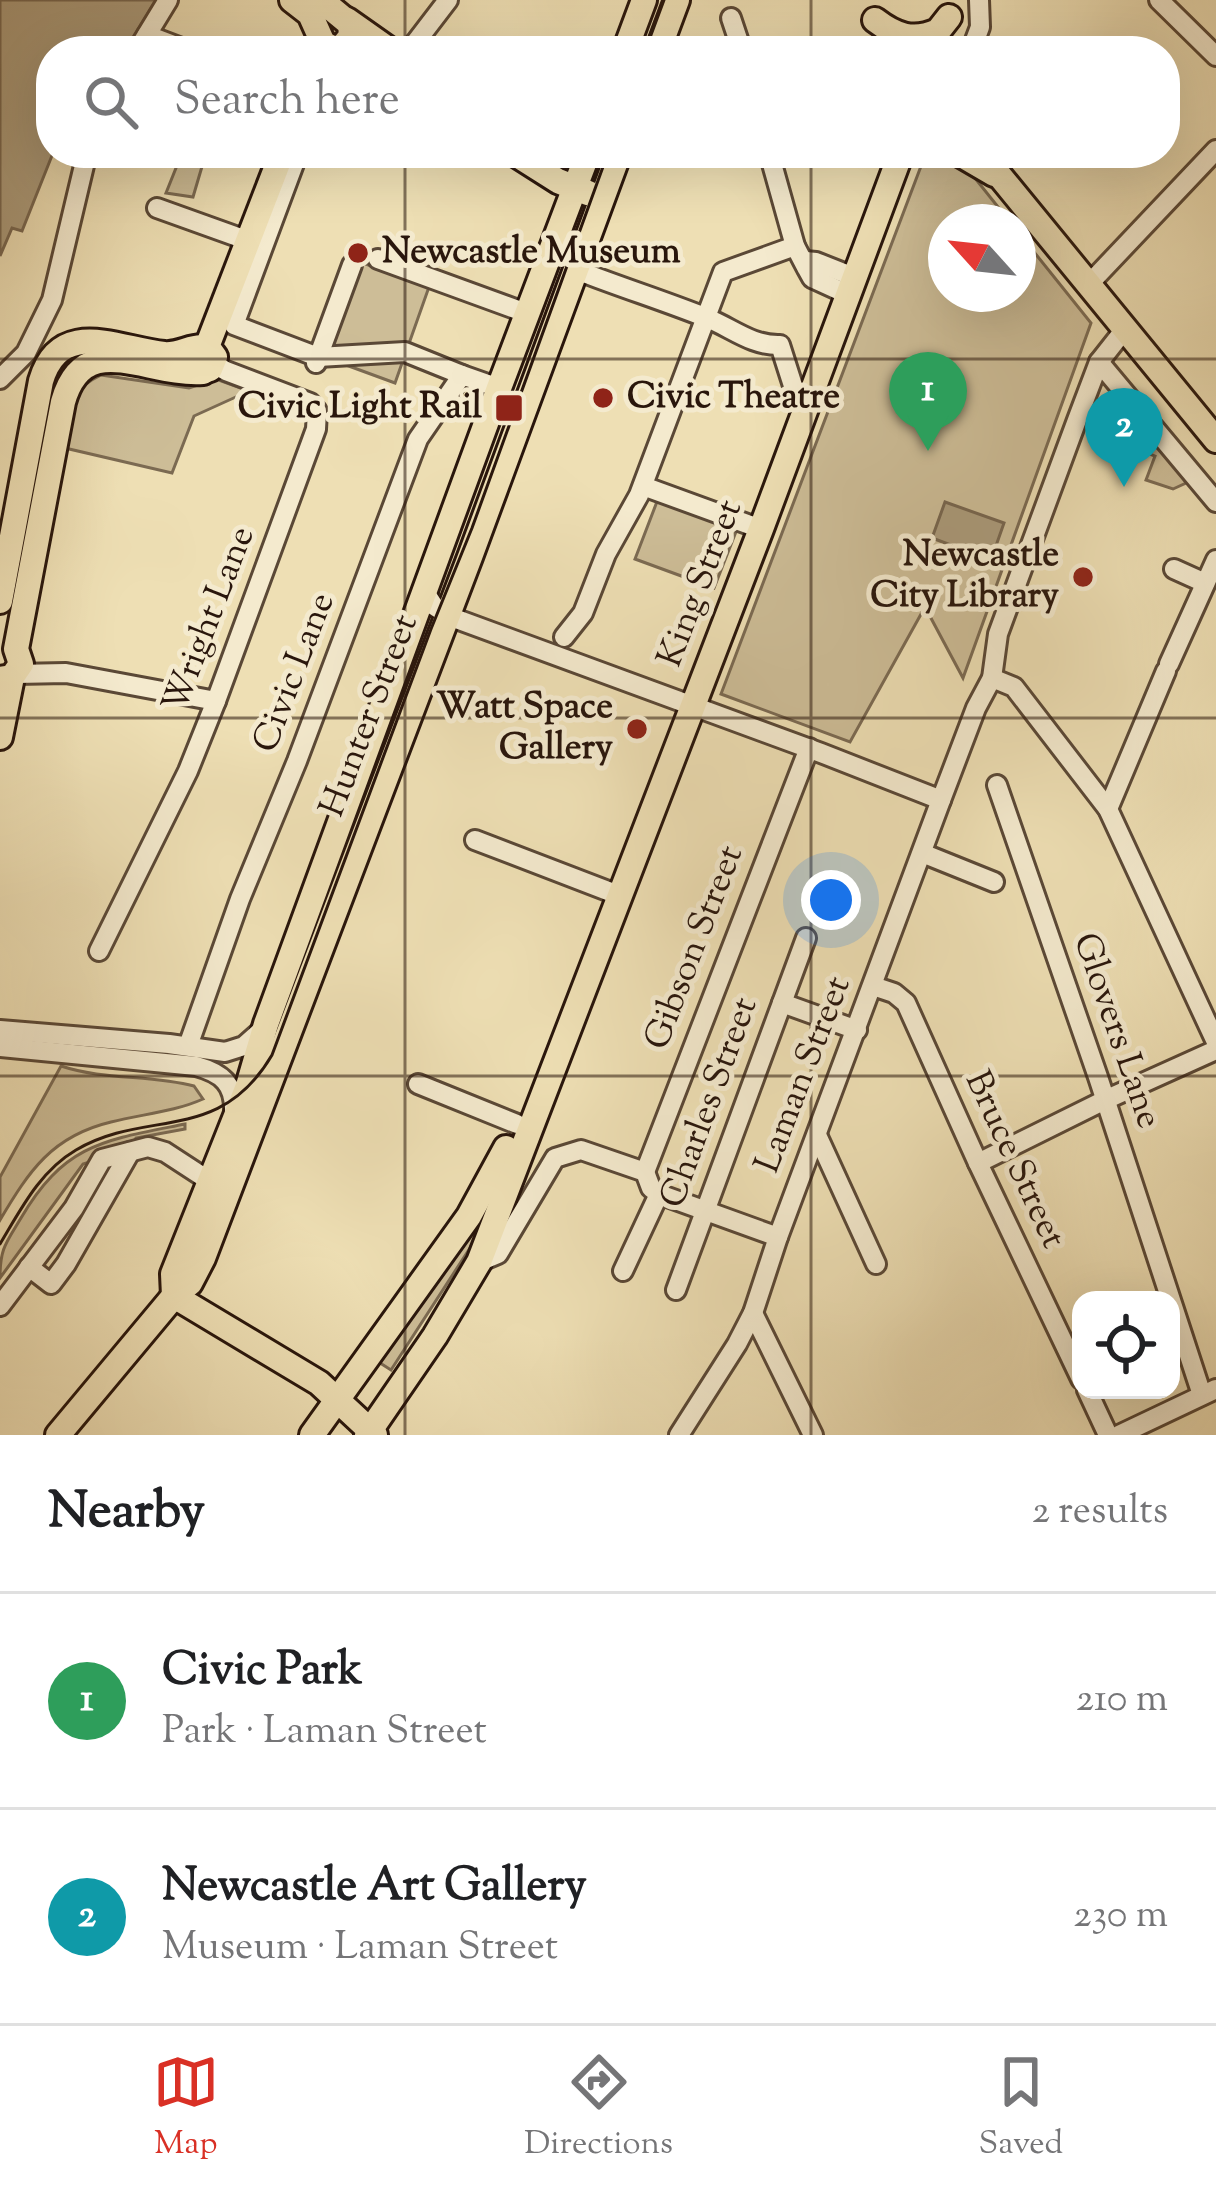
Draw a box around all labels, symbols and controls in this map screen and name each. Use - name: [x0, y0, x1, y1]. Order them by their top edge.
- search box: [36, 36, 1180, 168]
- icon: search: [78, 69, 144, 135]
- text: Search here: [174, 70, 400, 135]
- north arrow: [928, 204, 1036, 312]
- place label: Newcastle Museum: [382, 227, 681, 279]
- marker: Newcastle Museum: [345, 240, 371, 266]
- pin: 1: [889, 352, 967, 451]
- place label: Civic Theatre: [627, 372, 840, 424]
- place label: Civic Light Rail: [238, 382, 482, 434]
- marker: Civic Theatre: [590, 385, 616, 411]
- pin: 2: [1085, 388, 1163, 487]
- marker: Civic Light Rail: [493, 392, 525, 424]
- street label: King Street: [645, 493, 757, 675]
- street label: Wright Lane: [151, 519, 269, 721]
- place label: Newcastle City Library: [870, 530, 1059, 623]
- marker: Newcastle City Library: [1070, 564, 1096, 590]
- street label: Civic Lane: [241, 586, 349, 760]
- street label: Hunter Street: [307, 607, 433, 825]
- place label: Watt Space Gallery: [436, 682, 613, 775]
- marker: Watt Space Gallery: [624, 716, 650, 742]
- street label: Gibson Street: [632, 838, 758, 1058]
- your location: [801, 870, 861, 930]
- street label: Glovers Lane: [1058, 926, 1174, 1136]
- street label: Laman Street: [743, 969, 865, 1181]
- street label: Charles Street: [648, 990, 772, 1216]
- street label: Bruce Street: [950, 1063, 1078, 1257]
- map controls: [1072, 1291, 1180, 1399]
- button: locate: [1072, 1291, 1180, 1399]
- text: Nearby: [48, 1477, 205, 1550]
- text: 2 results: [1032, 1485, 1168, 1541]
- text: Civic Park: [162, 1640, 362, 1705]
- text: 1: [80, 1673, 94, 1729]
- text: 210 m: [1076, 1673, 1168, 1729]
- text: Park · Laman Street: [162, 1705, 487, 1761]
- text: Newcastle Art Gallery: [162, 1856, 587, 1921]
- text: 2: [78, 1889, 96, 1945]
- text: 230 m: [1073, 1889, 1168, 1945]
- text: Museum · Laman Street: [162, 1921, 558, 1977]
- tab: Map: [153, 2049, 219, 2169]
- tab: Directions: [524, 2049, 673, 2169]
- tab: Saved: [979, 2049, 1063, 2169]

